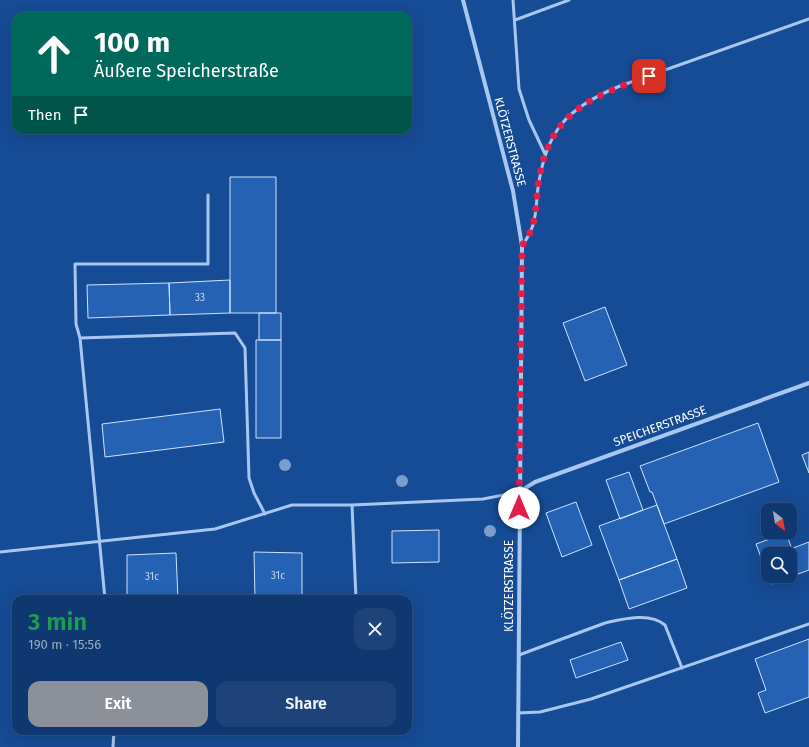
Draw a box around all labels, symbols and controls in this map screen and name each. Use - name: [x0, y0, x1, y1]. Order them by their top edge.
- text: 100 m: [94, 26, 170, 59]
- icon: ahead: [28, 28, 80, 80]
- pin: [632, 59, 666, 93]
- text: Äußere Speicherstraße: [94, 60, 279, 82]
- icon: arrive: [638, 65, 660, 87]
- street label: KLÖTZERSTRASSE: [491, 95, 531, 188]
- icon: arrive: [70, 104, 92, 126]
- text: Then: [28, 106, 62, 124]
- house number: 33: [195, 292, 205, 304]
- street label: SPEICHERSTRASSE: [612, 403, 708, 449]
- position arrow: [498, 487, 540, 529]
- north arrow: [761, 503, 797, 539]
- map controls: [761, 503, 797, 583]
- street label: KLÖTZERSTRASSE: [500, 540, 516, 632]
- button: search: [761, 547, 797, 583]
- house number: 31c: [271, 570, 285, 582]
- house number: 31c: [145, 571, 159, 583]
- text: 3 min: [28, 608, 87, 636]
- button: close: [354, 608, 396, 650]
- text: 190 m · 15:56: [28, 637, 101, 652]
- button: Exit: [28, 681, 208, 727]
- button: Share: [216, 681, 396, 727]

